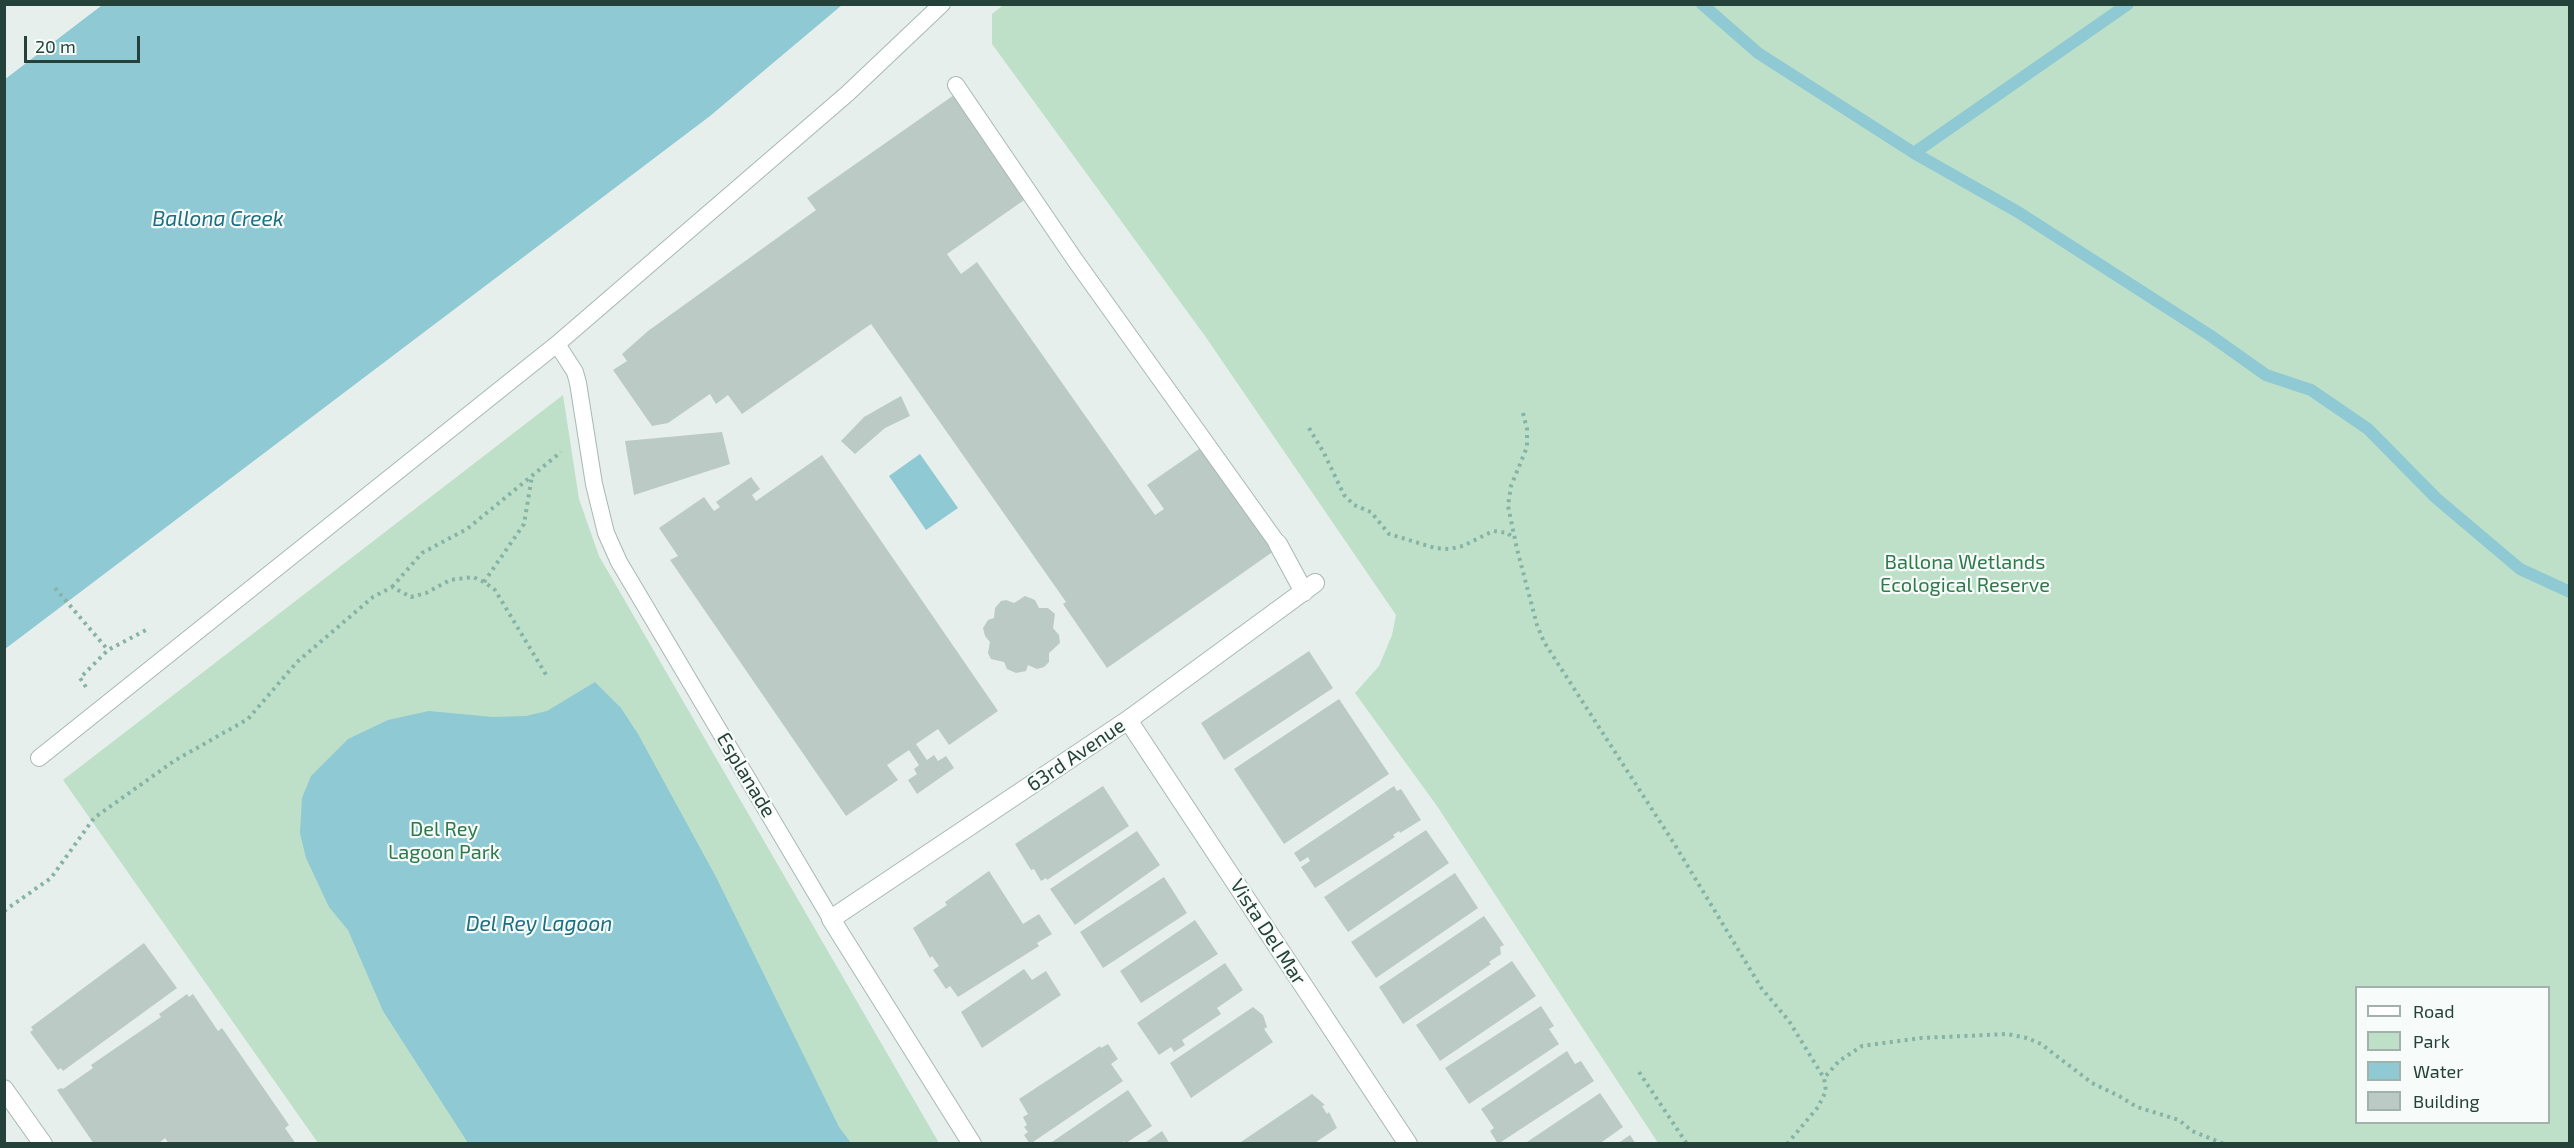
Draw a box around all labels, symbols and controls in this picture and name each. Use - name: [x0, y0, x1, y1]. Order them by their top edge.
- scale bar: [27, 24, 142, 62]
- text: 20 m: [35, 35, 76, 57]
- water label: Ballona Creek: [152, 206, 284, 232]
- park label: Ballona Wetlands Ecological Reserve: [1880, 550, 2050, 597]
- street label: 63rd Avenue: [1022, 713, 1130, 797]
- street label: Esplanade: [711, 728, 781, 822]
- park label: Del Rey Lagoon Park: [388, 817, 500, 864]
- street label: Vista Del Mar: [1225, 875, 1311, 989]
- water label: Del Rey Lagoon: [466, 911, 612, 937]
- legend: [2355, 986, 2550, 1124]
- text: Road: [2413, 1000, 2454, 1022]
- text: Park: [2413, 1030, 2450, 1052]
- text: Water: [2413, 1060, 2463, 1082]
- text: Building: [2413, 1090, 2480, 1112]

